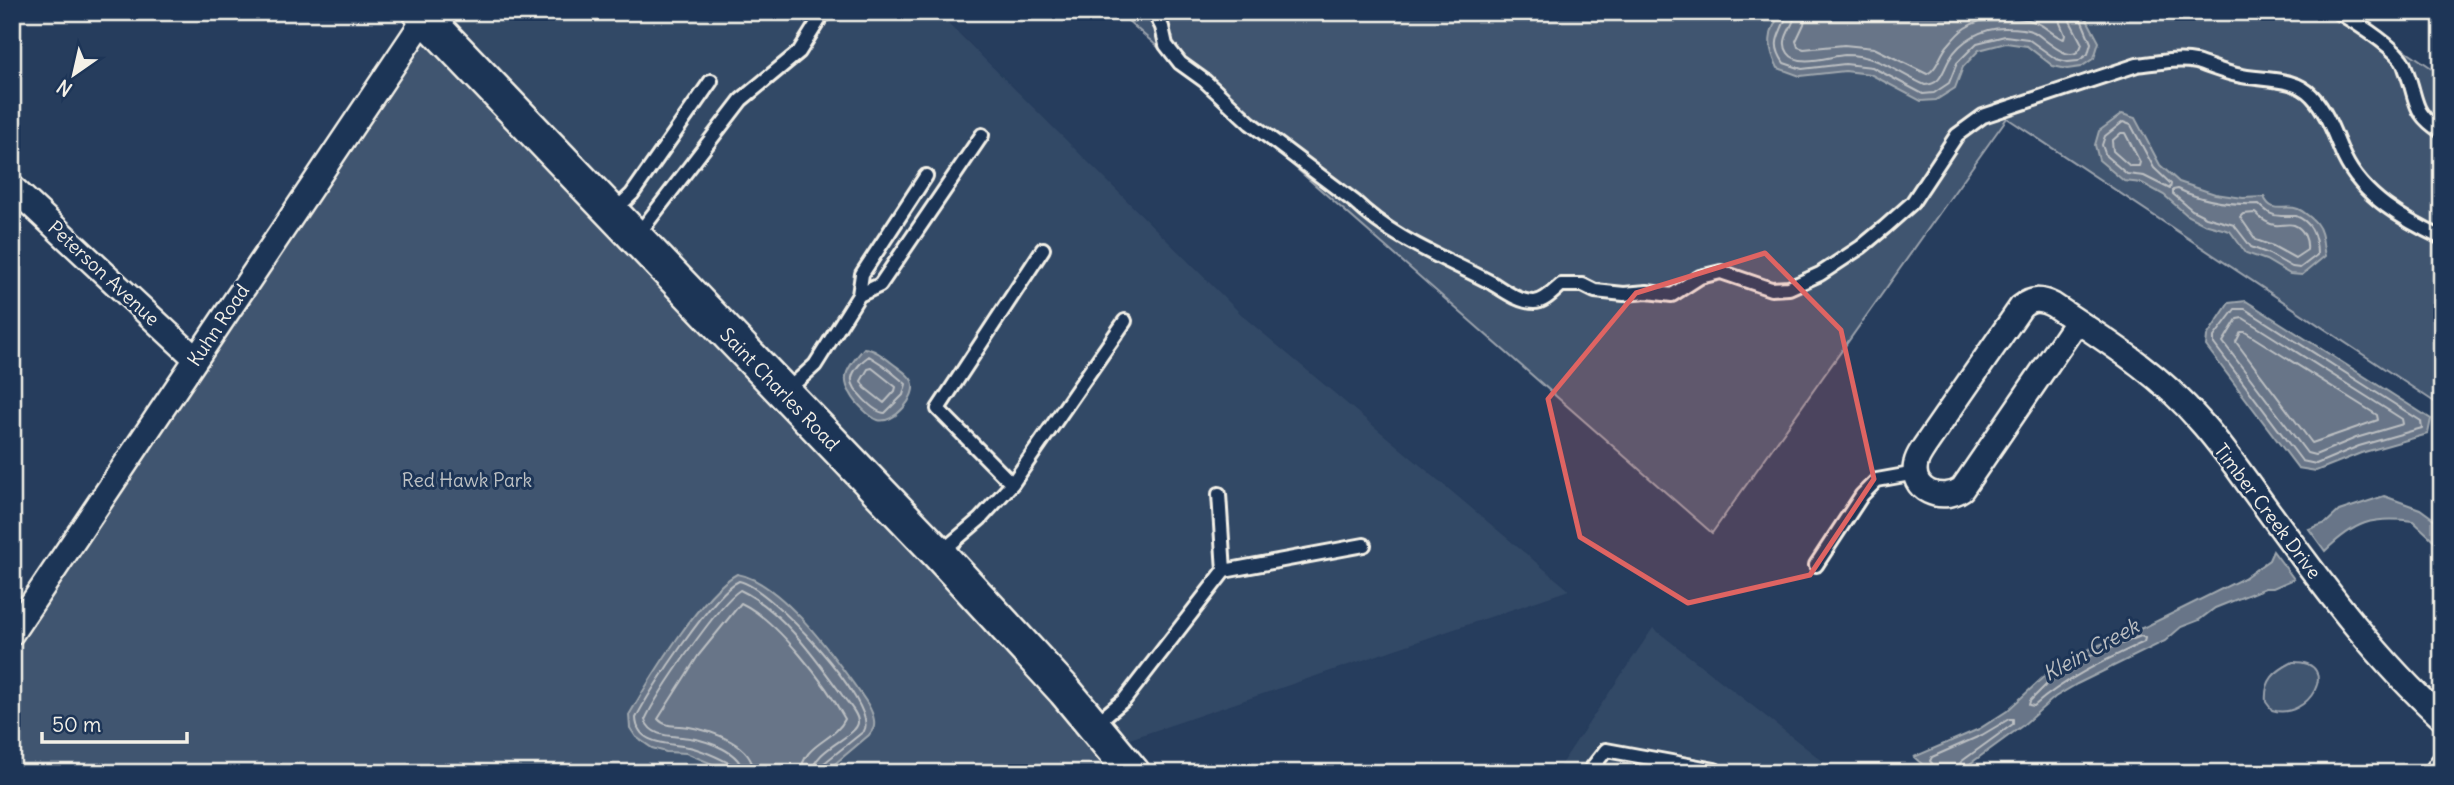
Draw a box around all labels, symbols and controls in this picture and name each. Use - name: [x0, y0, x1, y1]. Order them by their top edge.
- north arrow: [38, 38, 108, 108]
- text: N: [52, 74, 77, 102]
- street label: Peterson Avenue: [43, 215, 165, 331]
- street label: Kuhn Road: [182, 279, 254, 371]
- street label: Saint Charles Road: [715, 322, 845, 456]
- street label: Timber Creek Drive: [2209, 439, 2327, 583]
- park label: Red Hawk Park: [402, 468, 533, 492]
- water label: Klein Creek: [2038, 611, 2145, 687]
- scale bar: [42, 701, 187, 745]
- text: 50 m: [52, 711, 101, 738]

